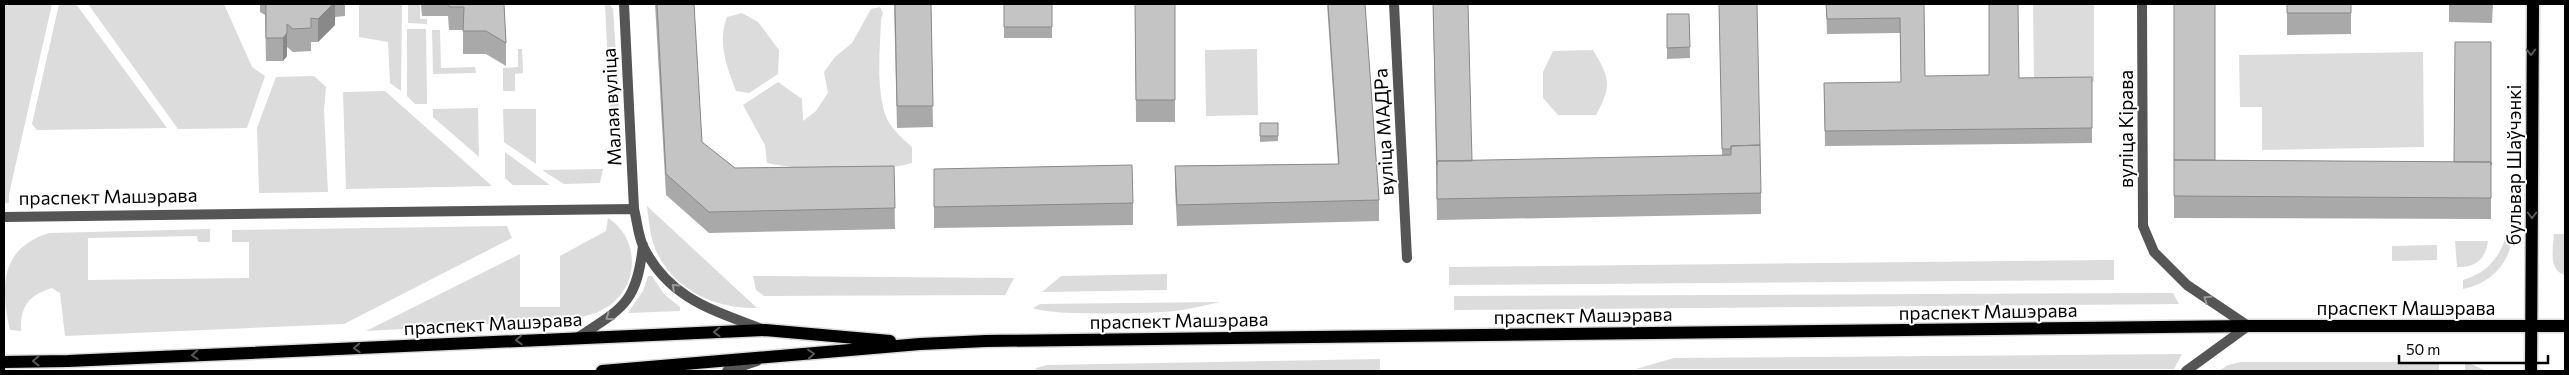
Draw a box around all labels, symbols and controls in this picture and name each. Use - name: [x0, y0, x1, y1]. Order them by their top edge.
- street label: Малая вуліца: [596, 47, 626, 167]
- one-way arrow: [2526, 49, 2536, 57]
- street label: вуліца МАДРа: [1368, 68, 1398, 196]
- street label: вуліца Кірава: [2114, 70, 2137, 188]
- street label: бульвар Шаўчэнкі: [2502, 85, 2525, 245]
- street label: праспект Машэрава: [18, 183, 198, 209]
- one-way arrow: [2527, 212, 2537, 219]
- one-way arrow: [671, 284, 680, 293]
- one-way arrow: [2204, 296, 2213, 305]
- street label: праспект Машэрава: [2317, 296, 2495, 319]
- street label: праспект Машэрава: [1898, 298, 2078, 324]
- street label: праспект Машэрава: [1493, 302, 1673, 328]
- street label: праспект Машэрава: [403, 307, 583, 339]
- street label: праспект Машэрава: [1089, 307, 1269, 333]
- one-way arrow: [605, 311, 615, 320]
- one-way arrow: [712, 327, 720, 337]
- scale bar: [2399, 332, 2548, 364]
- one-way arrow: [515, 335, 523, 346]
- text: 50 m: [2406, 340, 2440, 358]
- one-way arrow: [353, 342, 361, 353]
- one-way arrow: [808, 349, 816, 360]
- one-way arrow: [190, 350, 198, 361]
- one-way arrow: [32, 356, 40, 366]

